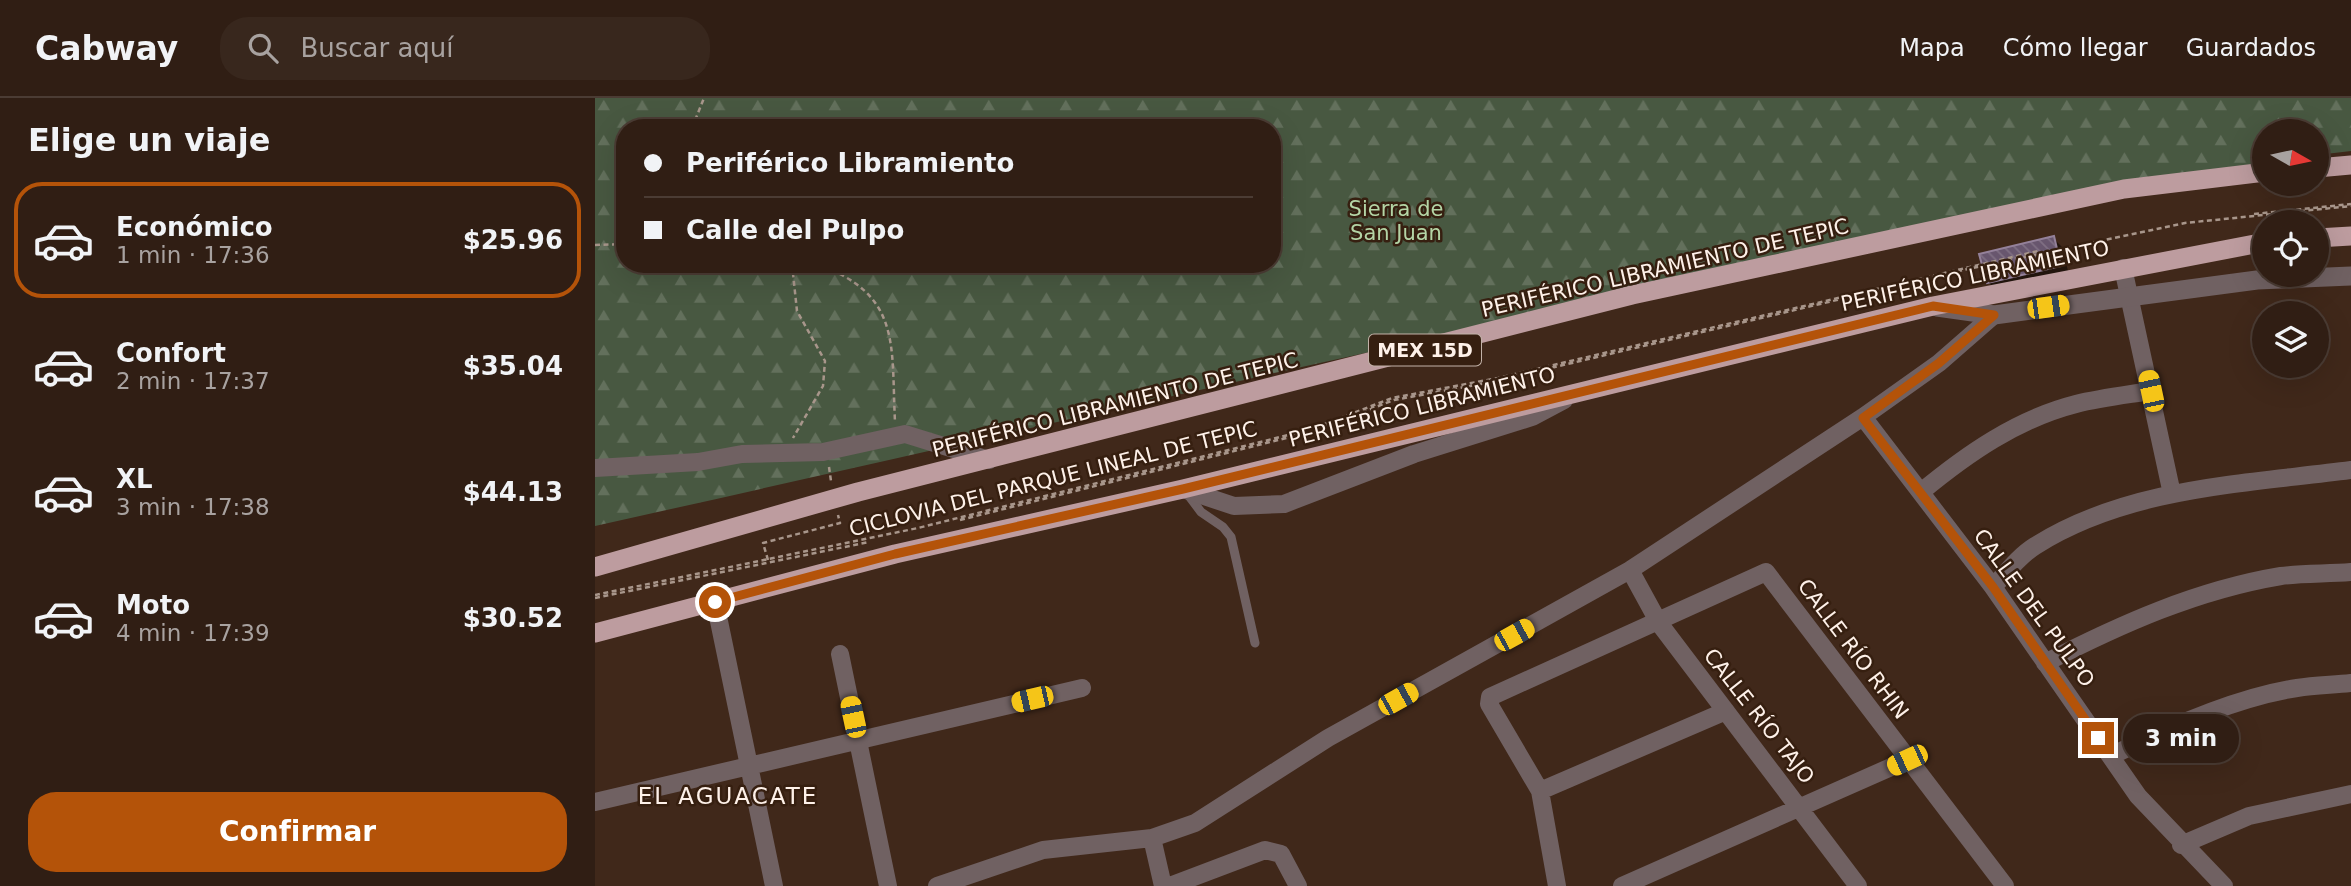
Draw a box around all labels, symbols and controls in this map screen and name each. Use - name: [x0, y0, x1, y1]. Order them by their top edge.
- search box: [220, 17, 710, 80]
- text: Cabway: [35, 29, 178, 68]
- icon: search: [244, 29, 282, 67]
- text: Buscar aquí: [300, 33, 454, 63]
- text: Mapa: [1899, 34, 1965, 62]
- text: Cómo llegar: [2003, 34, 2148, 62]
- text: Guardados: [2186, 34, 2316, 62]
- north arrow: [2252, 119, 2329, 196]
- map controls: [2252, 119, 2329, 378]
- text: Elige un viaje: [28, 121, 270, 159]
- text: Periférico Libramiento: [686, 148, 1014, 178]
- park label: Sierra de San Juan: [1349, 197, 1443, 245]
- icon: car: [32, 209, 95, 272]
- button: locate: [2252, 210, 2329, 287]
- text: Económico: [116, 212, 273, 242]
- street label: PERIFÉRICO LIBRAMIENTO DE TEPIC: [1479, 213, 1851, 322]
- text: Calle del Pulpo: [686, 215, 904, 245]
- text: $25.96: [463, 225, 563, 255]
- street label: PERIFÉRICO LIBRAMIENTO: [1838, 235, 2111, 316]
- text: 1 min · 17:36: [116, 242, 270, 268]
- car: [2026, 294, 2071, 320]
- button: layers: [2252, 301, 2329, 378]
- road number: MEX 15D: [1369, 334, 1481, 366]
- icon: car: [32, 335, 95, 398]
- text: Confort: [116, 338, 226, 368]
- street label: PERIFÉRICO LIBRAMIENTO DE TEPIC: [929, 347, 1300, 462]
- text: $35.04: [463, 351, 563, 381]
- street label: PERIFÉRICO LIBRAMIENTO: [1286, 361, 1558, 452]
- text: 2 min · 17:37: [116, 368, 270, 394]
- car: [2137, 368, 2166, 414]
- street label: CICLOVIA DEL PARQUE LINEAL DE TEPIC: [847, 417, 1259, 541]
- icon: car: [32, 461, 95, 524]
- text: XL: [116, 464, 153, 494]
- text: $44.13: [463, 477, 563, 507]
- text: 3 min · 17:38: [116, 494, 270, 520]
- street label: CALLE DEL PULPO: [1969, 524, 2099, 692]
- street label: CALLE RÍO RHIN: [1793, 574, 1914, 724]
- route start: [699, 586, 731, 618]
- icon: car: [32, 587, 95, 650]
- text: Moto: [116, 590, 190, 620]
- text: $30.52: [463, 603, 563, 633]
- car: [1491, 616, 1538, 654]
- text: 4 min · 17:39: [116, 620, 270, 646]
- street label: CALLE RÍO TAJO: [1699, 643, 1820, 788]
- car: [1375, 680, 1422, 718]
- car: [1010, 684, 1055, 714]
- car: [839, 694, 868, 740]
- callout: 3 min: [2123, 714, 2238, 762]
- route end: [2082, 722, 2114, 754]
- text: 3 min: [2145, 725, 2217, 751]
- car: [1884, 742, 1931, 778]
- district label: EL AGUACATE: [638, 783, 818, 809]
- button: Confirmar: [28, 792, 567, 872]

